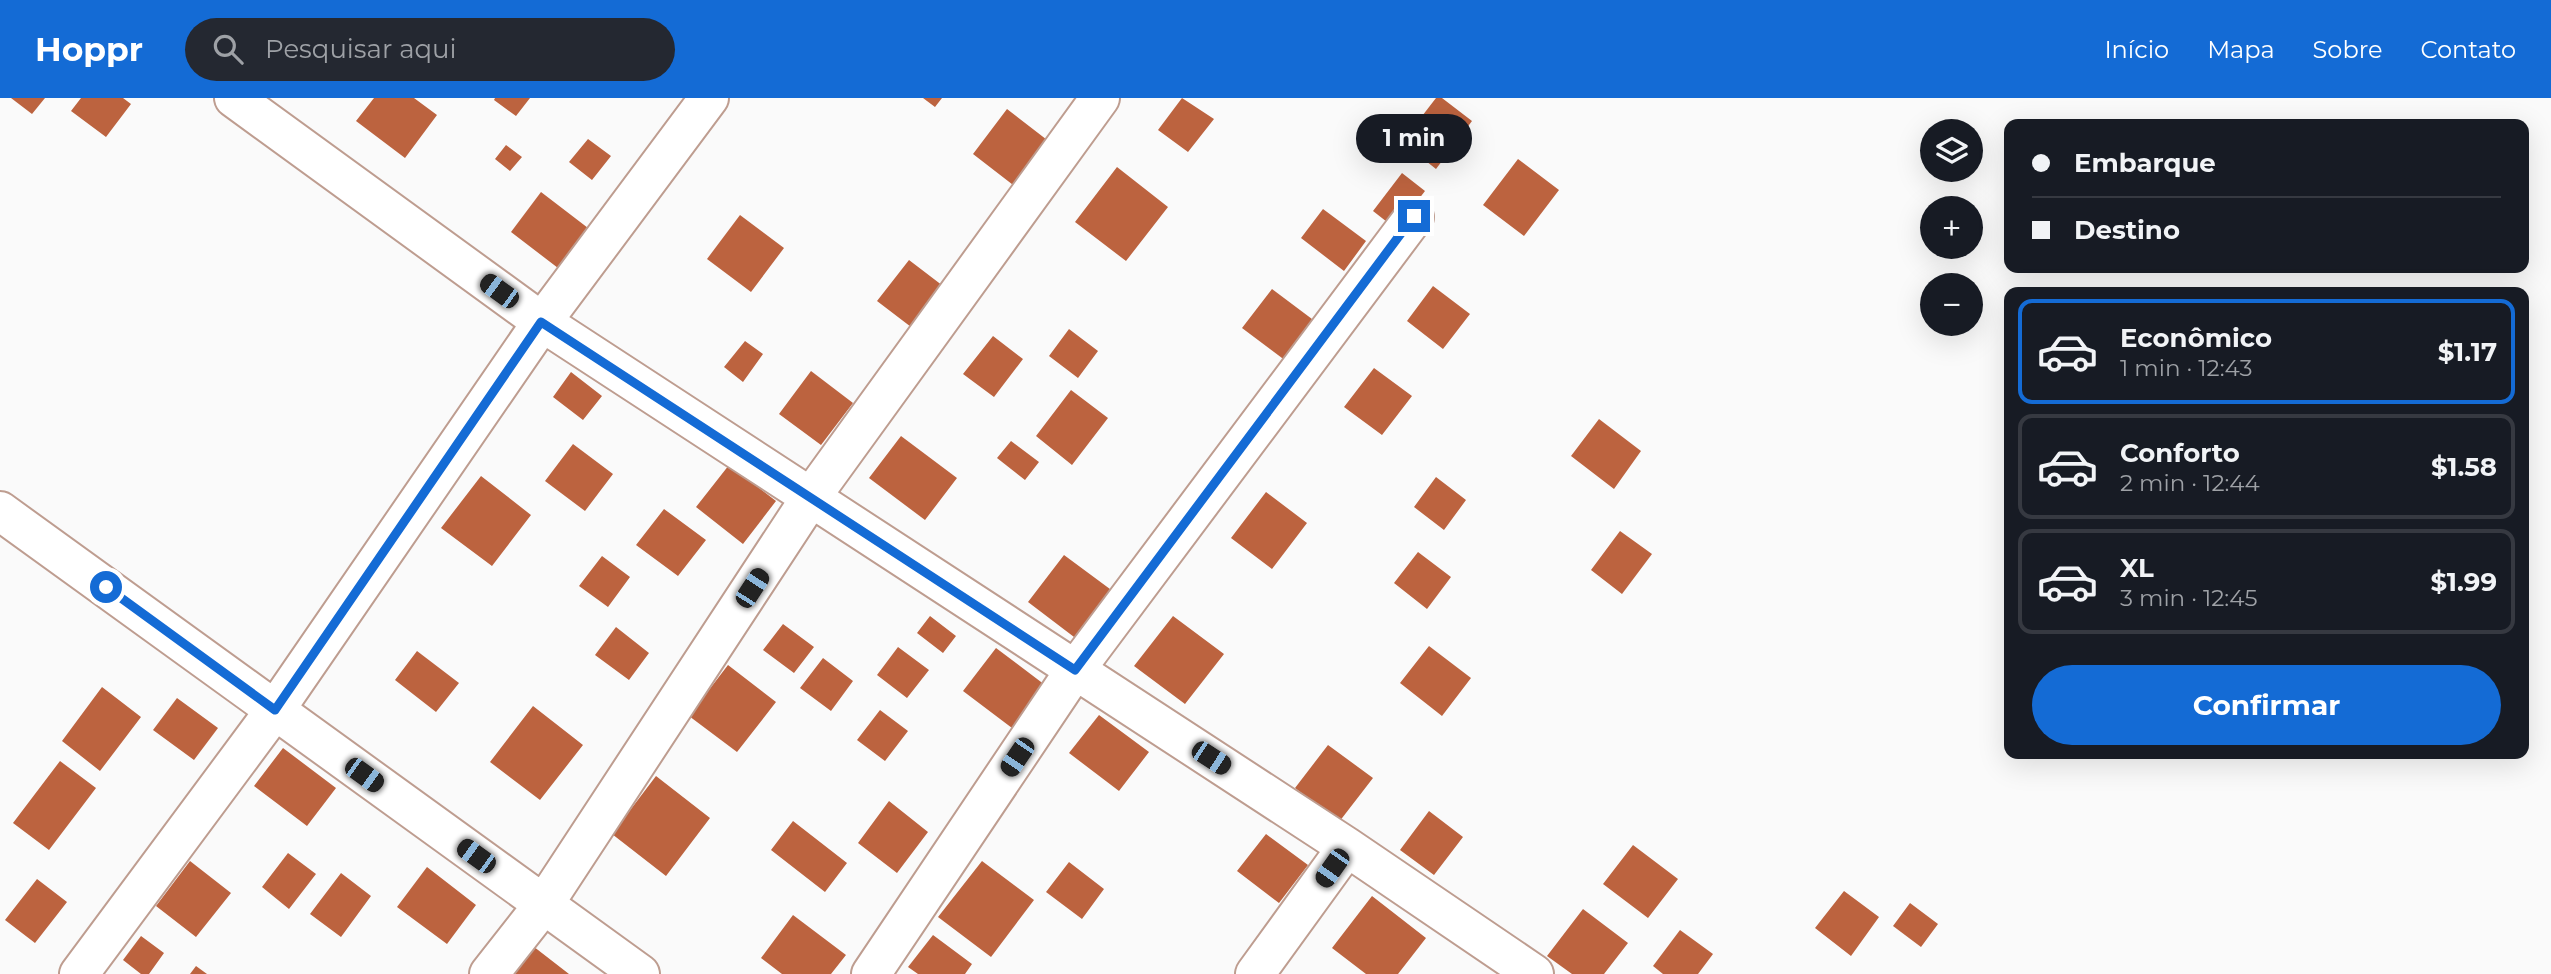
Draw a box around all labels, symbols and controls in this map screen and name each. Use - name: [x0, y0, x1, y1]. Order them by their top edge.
- search box: [185, 18, 675, 81]
- text: Hoppr: [35, 29, 143, 69]
- icon: search: [209, 30, 247, 68]
- text: Pesquisar aqui: [265, 33, 457, 65]
- text: Início: [2104, 35, 2169, 64]
- text: Mapa: [2207, 35, 2275, 64]
- text: Sobre: [2313, 35, 2382, 64]
- text: Contato: [2420, 35, 2516, 64]
- callout: 1 min: [1356, 115, 1472, 164]
- map controls: [1920, 119, 1983, 336]
- button: layers: [1920, 119, 1983, 182]
- text: 1 min: [1383, 124, 1445, 152]
- text: Embarque: [2074, 147, 2216, 179]
- button: +: [1920, 196, 1983, 259]
- route end: [1398, 200, 1430, 232]
- text: Destino: [2074, 214, 2180, 246]
- car: [476, 270, 523, 312]
- button: −: [1920, 273, 1983, 336]
- icon: car: [2036, 320, 2099, 383]
- text: Econômico: [2120, 322, 2272, 354]
- text: $1.17: [2438, 336, 2497, 368]
- text: 1 min · 12:43: [2120, 354, 2252, 382]
- icon: car: [2036, 435, 2099, 498]
- text: Conforto: [2120, 437, 2240, 469]
- text: $1.58: [2431, 451, 2497, 483]
- text: 2 min · 12:44: [2120, 469, 2260, 497]
- icon: car: [2036, 550, 2099, 613]
- text: XL: [2120, 552, 2154, 584]
- car: [732, 565, 773, 611]
- text: $1.99: [2431, 566, 2497, 598]
- route start: [90, 571, 122, 603]
- text: 3 min · 12:45: [2120, 584, 2257, 612]
- button: Confirmar: [2032, 665, 2501, 745]
- car: [997, 734, 1038, 780]
- car: [1188, 738, 1235, 778]
- car: [341, 754, 388, 796]
- car: [453, 835, 500, 877]
- car: [1312, 845, 1353, 891]

